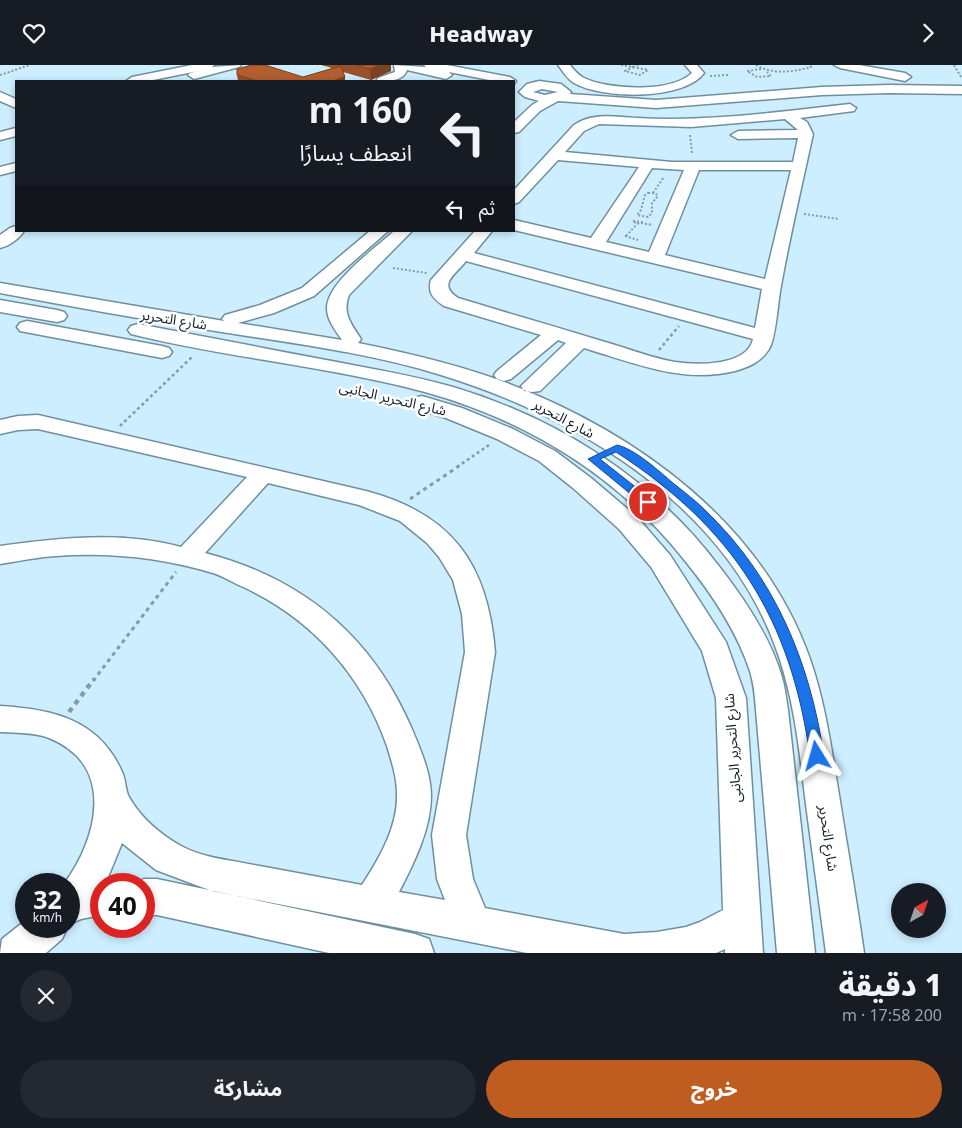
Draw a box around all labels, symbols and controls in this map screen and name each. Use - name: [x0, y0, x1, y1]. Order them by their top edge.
- text: Headway: [429, 18, 533, 48]
- icon: heart: [20, 19, 48, 47]
- icon: forward: [914, 19, 942, 47]
- text: 160 m: [309, 86, 412, 133]
- icon: left: [430, 100, 495, 165]
- text: انعطف يسارًا: [299, 137, 412, 167]
- icon: left: [441, 195, 469, 223]
- text: ثم: [479, 195, 495, 221]
- street label: شارع التحرير: [138, 304, 209, 336]
- street label: شارع التحرير الجانبى: [337, 376, 448, 422]
- street label: شارع التحرير: [528, 393, 598, 444]
- pin: [627, 481, 669, 523]
- icon: arrive: [634, 488, 662, 516]
- street label: شارع التحرير الجانبى: [719, 693, 747, 803]
- position arrow: [790, 729, 842, 781]
- street label: شارع التحرير: [813, 803, 843, 873]
- speed limit sign: 40: [90, 873, 155, 938]
- text: 32: [33, 882, 62, 916]
- north arrow: [891, 883, 946, 937]
- map controls: [891, 883, 946, 938]
- text: km/h: [33, 909, 62, 926]
- text: 1 دقيقة: [839, 964, 942, 1005]
- button: close: [20, 970, 72, 1022]
- text: 200 m · 17:58: [842, 1004, 942, 1026]
- button: مشاركة: [20, 1060, 476, 1118]
- button: خروج: [486, 1060, 942, 1118]

